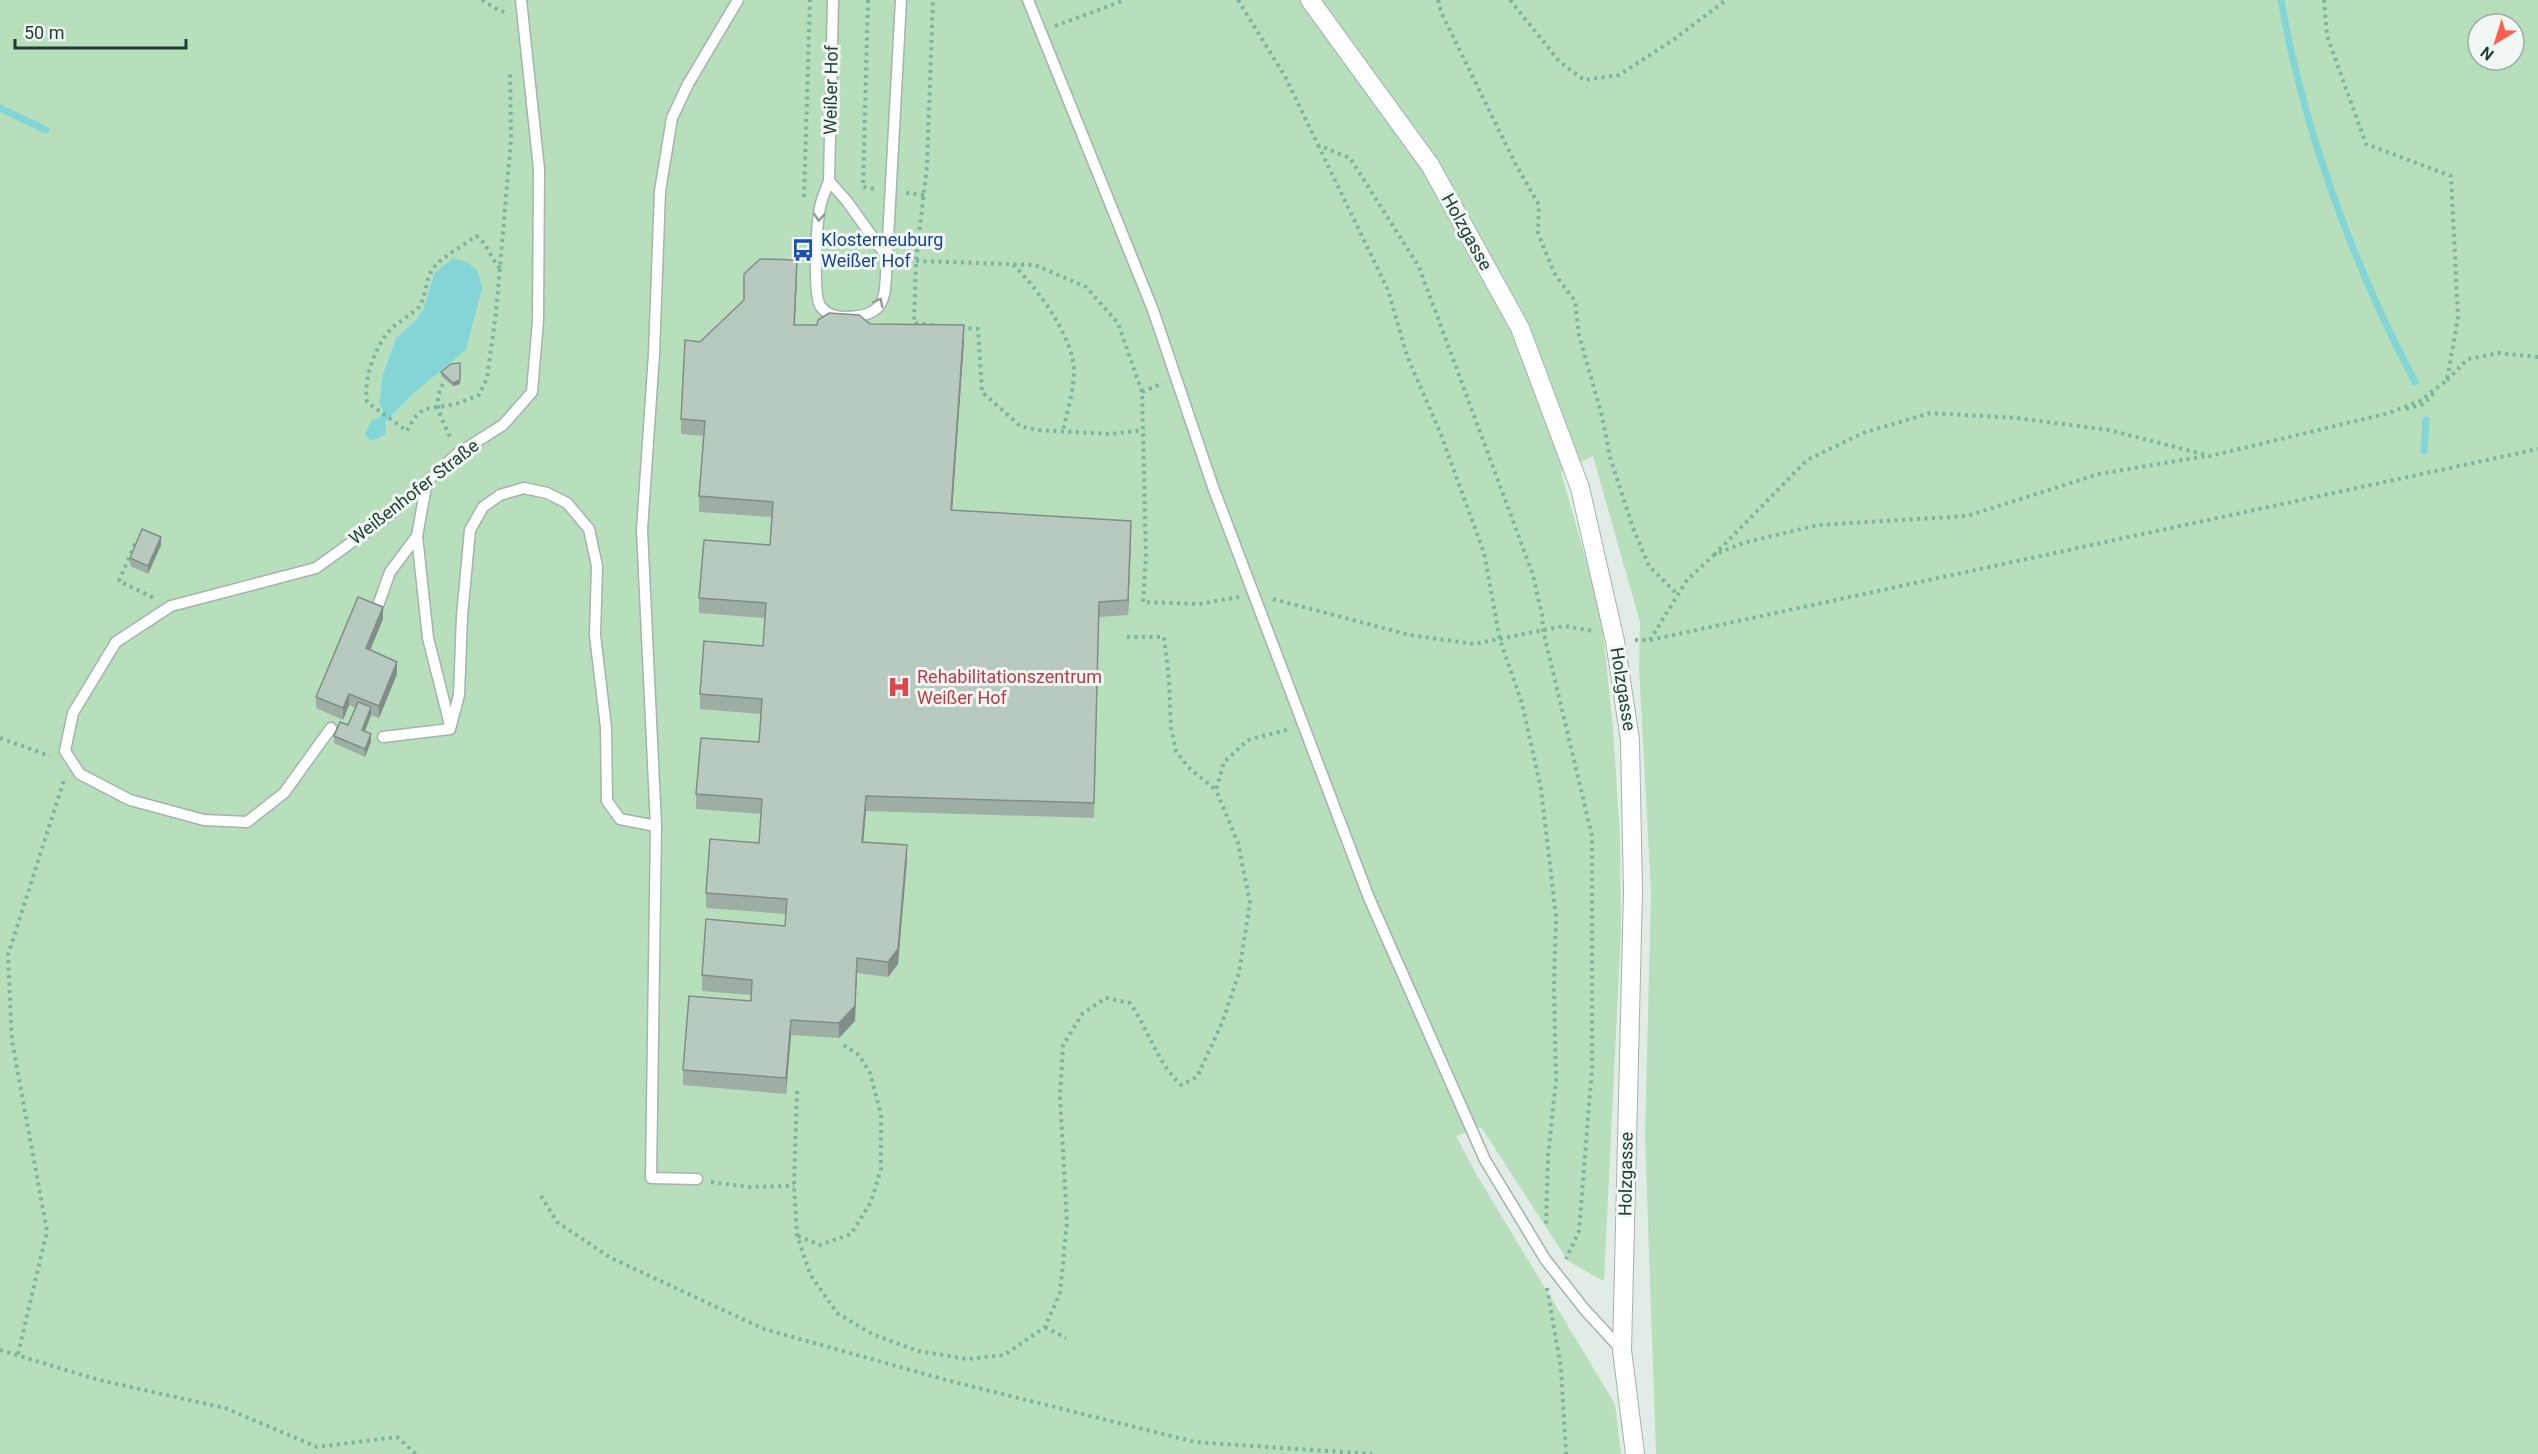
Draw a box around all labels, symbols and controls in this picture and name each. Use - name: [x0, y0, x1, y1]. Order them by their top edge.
- scale bar: [15, 12, 186, 50]
- north arrow: [2466, 12, 2526, 72]
- text: 50 m: [24, 22, 64, 43]
- text: N: [2477, 42, 2497, 64]
- street label: Weißer Hof: [819, 44, 842, 135]
- street label: Holzgasse: [1438, 190, 1497, 274]
- one-way arrow: [813, 213, 826, 222]
- place label: Klosterneuburg Weißer Hof: [821, 229, 943, 271]
- bus stop icon: Klosterneuburg Weißer Hof: [790, 237, 816, 263]
- one-way arrow: [872, 297, 884, 308]
- street label: Weißenhofer Straße: [345, 435, 483, 549]
- street label: Holzgasse: [1607, 646, 1640, 732]
- place label: Rehabilitationszentrum Weißer Hof: [917, 666, 1102, 708]
- hospital icon: Rehabilitationszentrum Weißer Hof: [886, 674, 912, 700]
- street label: Holzgasse: [1614, 1132, 1637, 1216]

